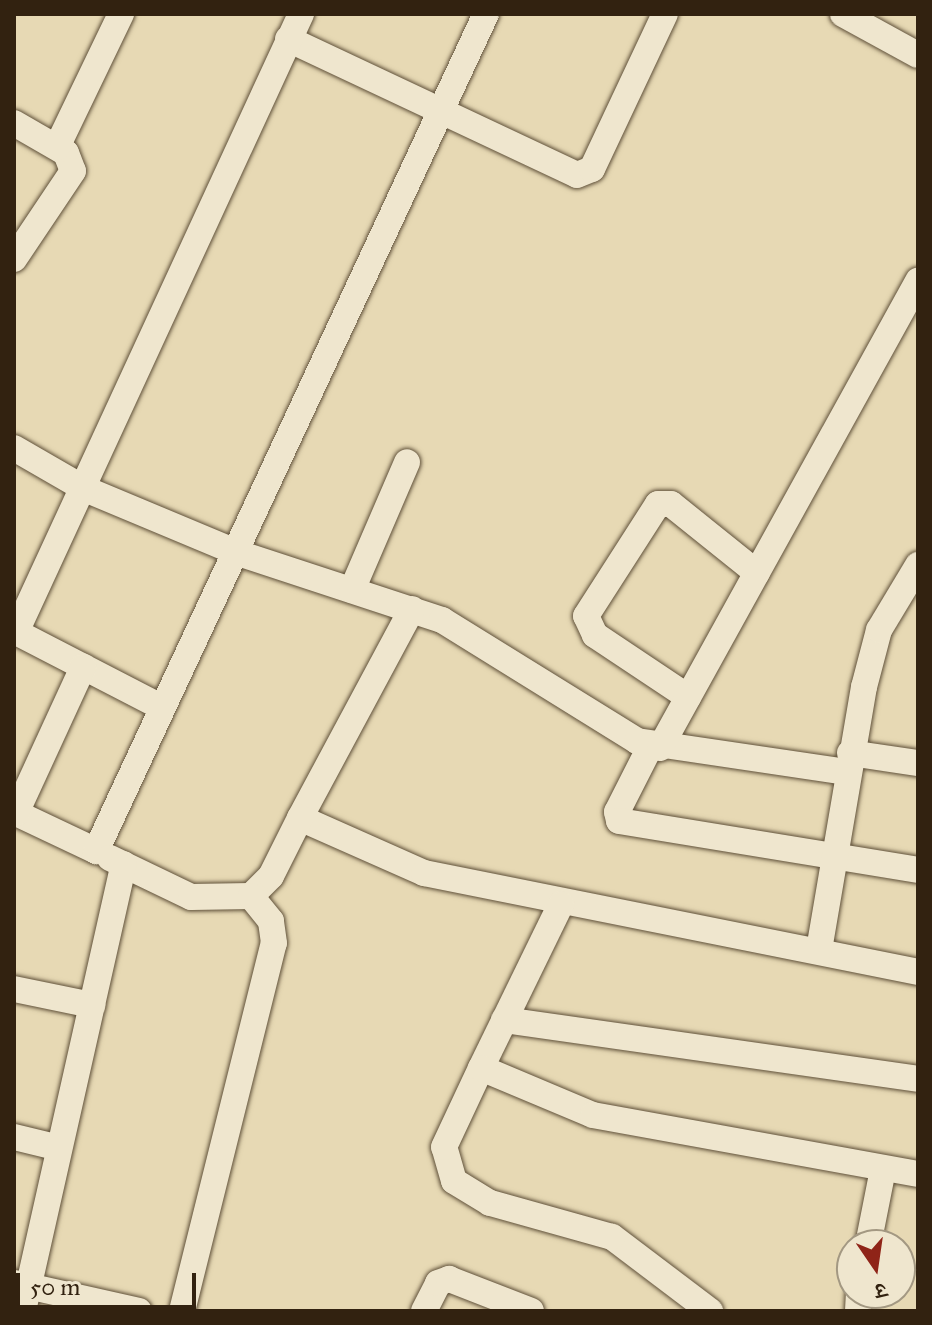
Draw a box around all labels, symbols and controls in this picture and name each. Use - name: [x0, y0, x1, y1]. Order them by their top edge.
- north arrow: [836, 1229, 916, 1309]
- scale bar: [20, 1257, 200, 1307]
- text: 50 m: [30, 1272, 80, 1302]
- text: उ: [873, 1277, 890, 1305]

